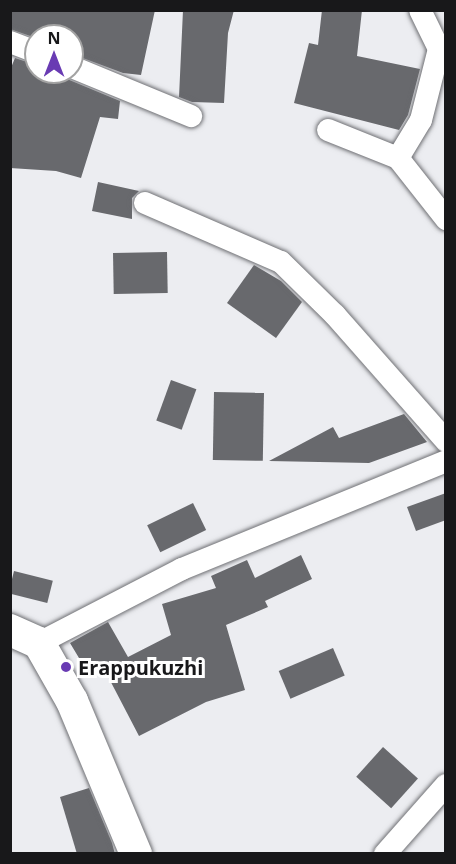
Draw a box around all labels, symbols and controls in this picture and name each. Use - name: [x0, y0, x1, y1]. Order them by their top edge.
- north arrow: [24, 24, 84, 84]
- text: N: [47, 27, 61, 49]
- place label: Erappukuzhi: [78, 655, 203, 679]
- marker: Erappukuzhi: [59, 660, 73, 674]

